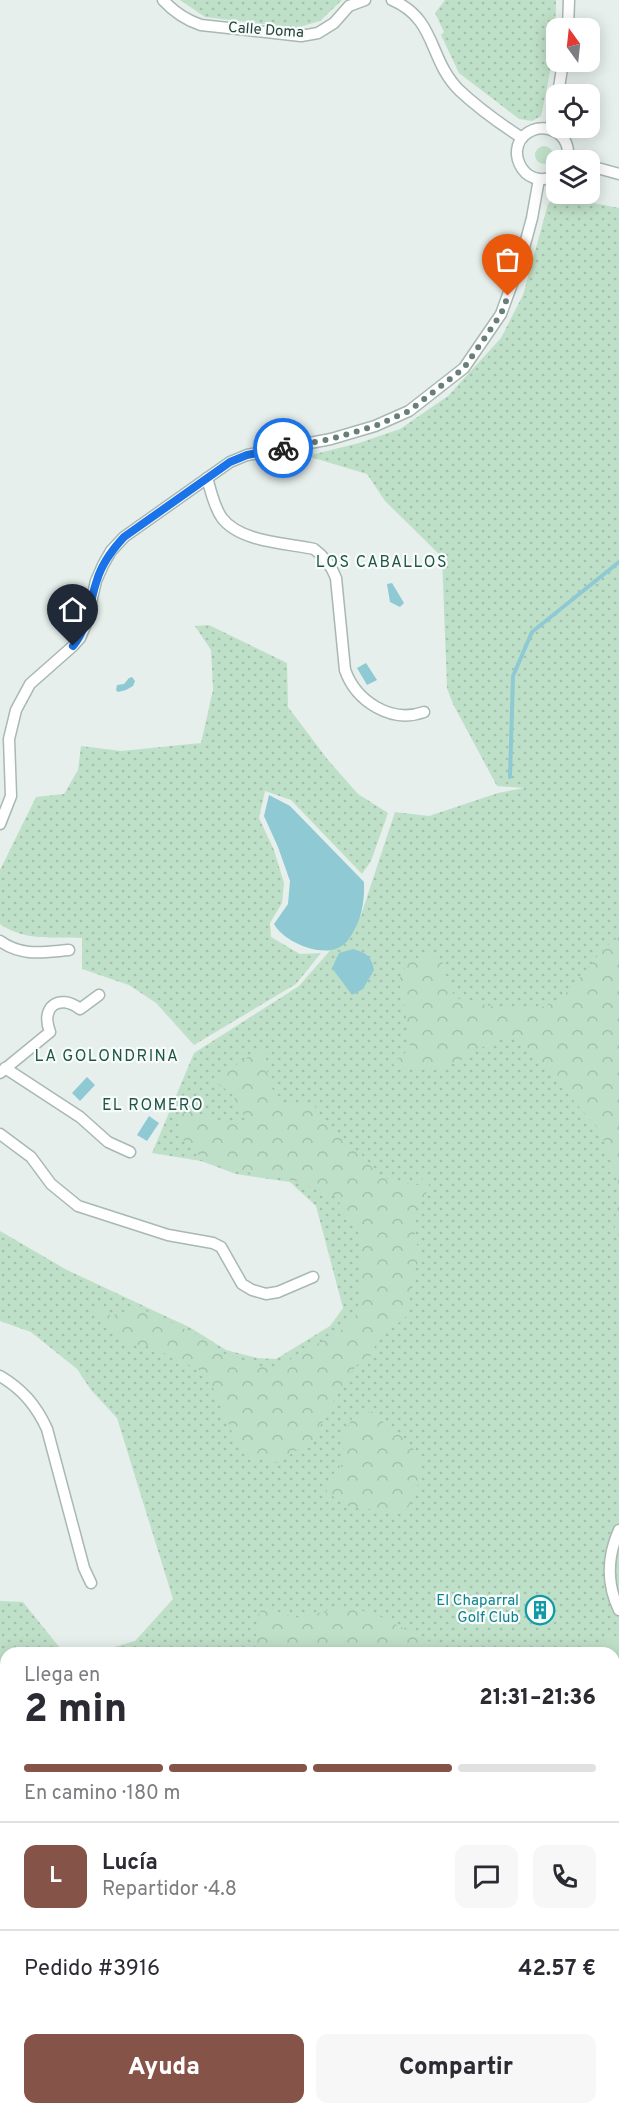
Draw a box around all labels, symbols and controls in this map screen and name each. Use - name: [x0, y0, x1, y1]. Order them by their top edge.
- north arrow: [546, 18, 600, 72]
- map controls: [546, 18, 600, 204]
- street label: Calle Doma: [227, 19, 305, 43]
- button: locate: [546, 84, 600, 138]
- button: layers: [546, 150, 600, 204]
- pin: [482, 234, 533, 296]
- icon: bag: [491, 243, 524, 276]
- courier: [253, 418, 313, 478]
- icon: bike: [267, 432, 300, 465]
- district label: LOS CABALLOS: [316, 553, 448, 573]
- pin: [47, 584, 98, 646]
- icon: home: [56, 593, 89, 626]
- district label: LA GOLONDRINA: [35, 1047, 179, 1067]
- district label: EL ROMERO: [102, 1096, 204, 1116]
- place label: El Chaparral Golf Club: [436, 1592, 519, 1628]
- building icon: El Chaparral Golf Club: [524, 1594, 556, 1626]
- text: Llega en: [24, 1663, 100, 1689]
- text: 21:31–21:36: [479, 1685, 596, 1712]
- text: 2 min: [24, 1687, 127, 1736]
- text: En camino · 180 m: [24, 1781, 181, 1807]
- button: chat: [455, 1845, 518, 1908]
- button: phone: [533, 1845, 596, 1908]
- text: Lucía: [102, 1850, 158, 1877]
- text: L: [49, 1863, 62, 1890]
- text: Repartidor · 4.8: [102, 1877, 237, 1903]
- text: Pedido #3916: [24, 1956, 160, 1983]
- text: 42.57 €: [518, 1956, 596, 1983]
- button: Ayuda: [24, 2034, 304, 2103]
- button: Compartir: [316, 2034, 596, 2103]

